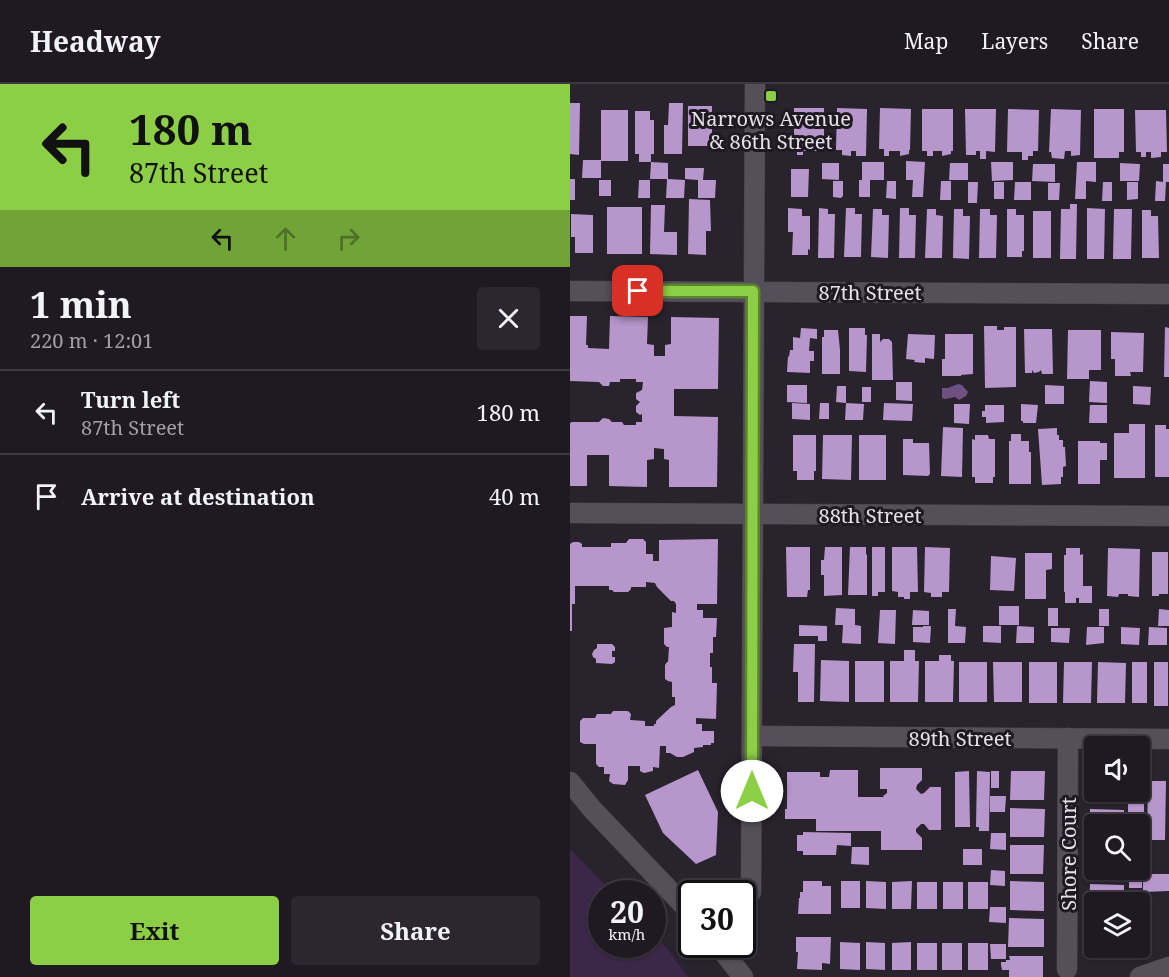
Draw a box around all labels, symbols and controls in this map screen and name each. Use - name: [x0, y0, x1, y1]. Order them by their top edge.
- text: Headway: [30, 22, 160, 60]
- text: Map: [904, 27, 948, 55]
- text: Layers: [981, 27, 1048, 55]
- text: Share: [1081, 27, 1139, 55]
- marker: Narrows Avenue & 86th Street: [764, 89, 778, 103]
- text: 180 m: [129, 100, 253, 157]
- place label: Narrows Avenue & 86th Street: [691, 105, 851, 155]
- icon: left: [30, 108, 108, 186]
- text: 87th Street: [129, 154, 268, 191]
- icon: left: [206, 222, 239, 255]
- icon: ahead: [269, 222, 302, 255]
- icon: right: [332, 222, 365, 255]
- pin: [612, 265, 663, 316]
- icon: arrive: [621, 274, 654, 307]
- street label: 87th Street: [818, 279, 922, 306]
- text: 1 min: [30, 280, 132, 329]
- button: close: [477, 287, 540, 350]
- text: 220 m · 12:01: [30, 327, 153, 354]
- text: Turn left: [81, 384, 180, 414]
- icon: left: [30, 396, 63, 429]
- text: 180 m: [477, 397, 540, 427]
- text: 87th Street: [81, 414, 184, 441]
- icon: arrive: [30, 480, 63, 513]
- text: Arrive at destination: [81, 481, 315, 511]
- text: 40 m: [489, 481, 540, 511]
- street label: 88th Street: [818, 502, 922, 529]
- street label: 89th Street: [908, 725, 1012, 752]
- map controls: [1084, 736, 1150, 958]
- button: sound: [1084, 736, 1150, 802]
- position arrow: [720, 759, 784, 823]
- street label: Shore Court: [1055, 797, 1082, 911]
- button: search: [1084, 814, 1150, 880]
- speed limit sign: 30: [678, 880, 756, 958]
- text: 20: [610, 891, 644, 932]
- button: layers: [1084, 892, 1150, 958]
- button: Exit: [30, 896, 279, 965]
- button: Share: [291, 896, 540, 965]
- text: km/h: [609, 924, 645, 944]

